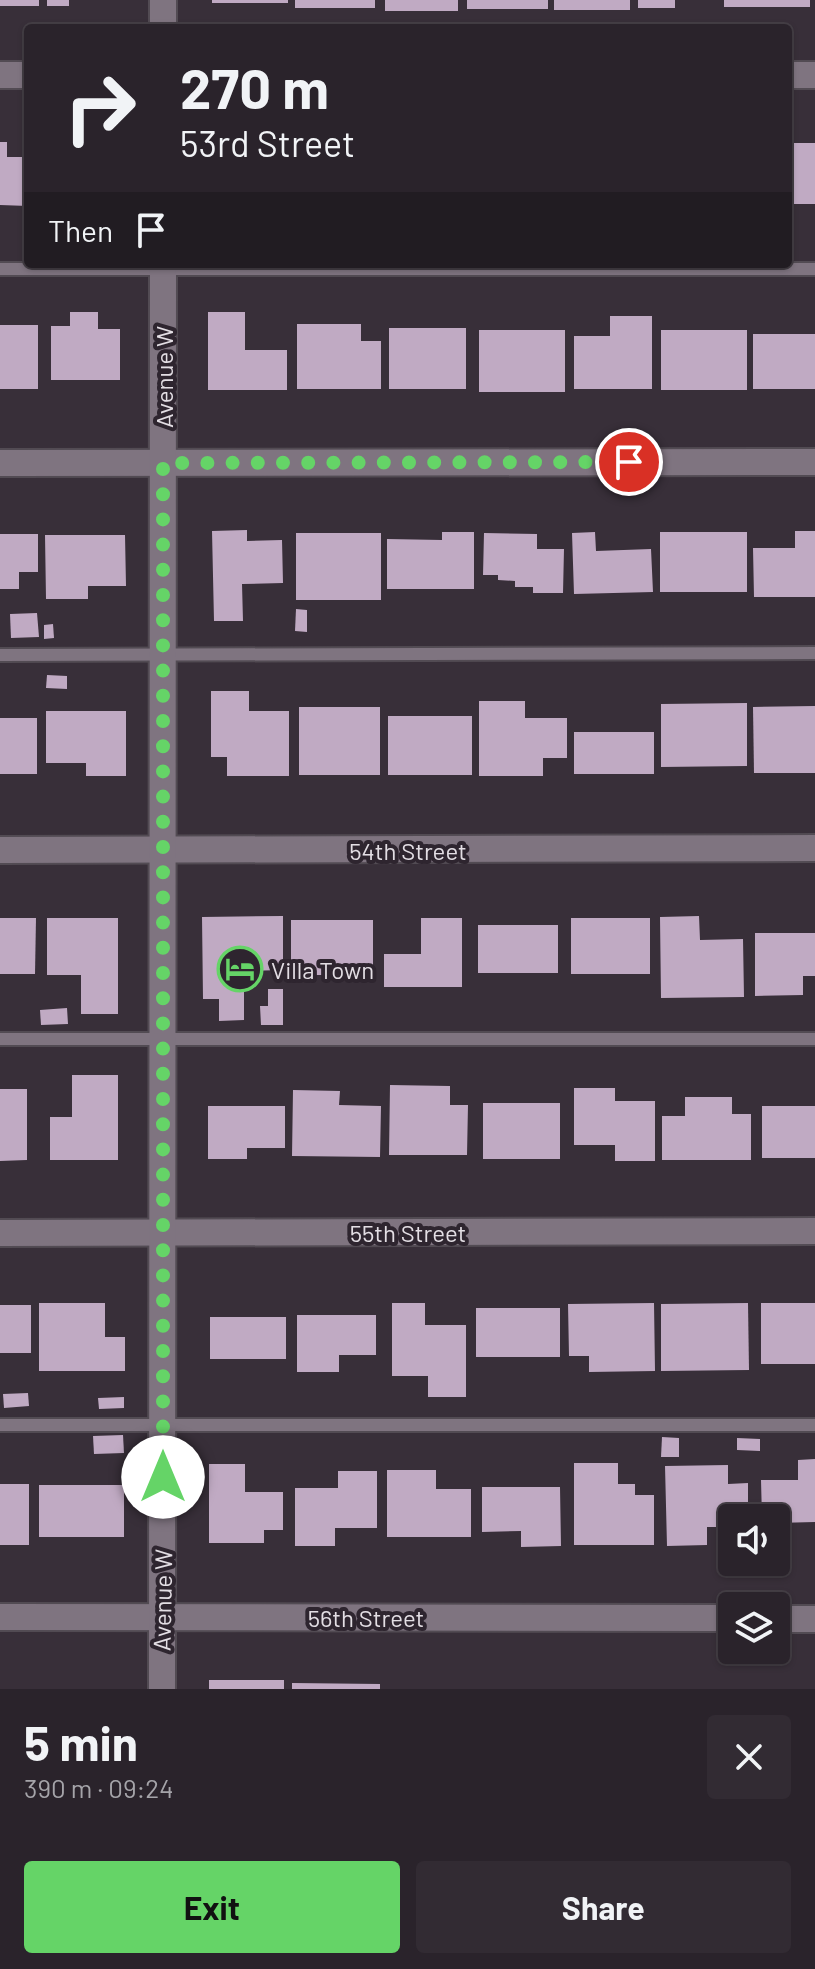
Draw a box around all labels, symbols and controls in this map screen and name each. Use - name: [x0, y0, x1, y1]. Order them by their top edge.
- text: 270 m: [180, 53, 329, 120]
- icon: right: [48, 56, 152, 160]
- text: 53rd Street: [180, 121, 355, 164]
- icon: arrive: [129, 208, 173, 252]
- text: Then: [48, 212, 113, 248]
- street label: Avenue W: [149, 326, 178, 428]
- pin: [595, 428, 663, 496]
- icon: arrive: [607, 440, 651, 484]
- street label: 54th Street: [349, 836, 467, 865]
- hotel icon: Villa Town: [216, 945, 264, 993]
- place label: Villa Town: [271, 955, 374, 984]
- street label: 55th Street: [350, 1218, 466, 1247]
- position arrow: [121, 1435, 205, 1519]
- map controls: [718, 1504, 790, 1664]
- button: sound: [718, 1504, 790, 1576]
- street label: Avenue W: [147, 1549, 177, 1651]
- button: layers: [718, 1592, 790, 1664]
- street label: 56th Street: [308, 1603, 424, 1632]
- text: 5 min: [24, 1713, 138, 1771]
- button: close: [707, 1715, 791, 1799]
- text: 390 m · 09:24: [24, 1772, 174, 1803]
- button: Exit: [24, 1861, 400, 1953]
- button: Share: [416, 1861, 791, 1953]

